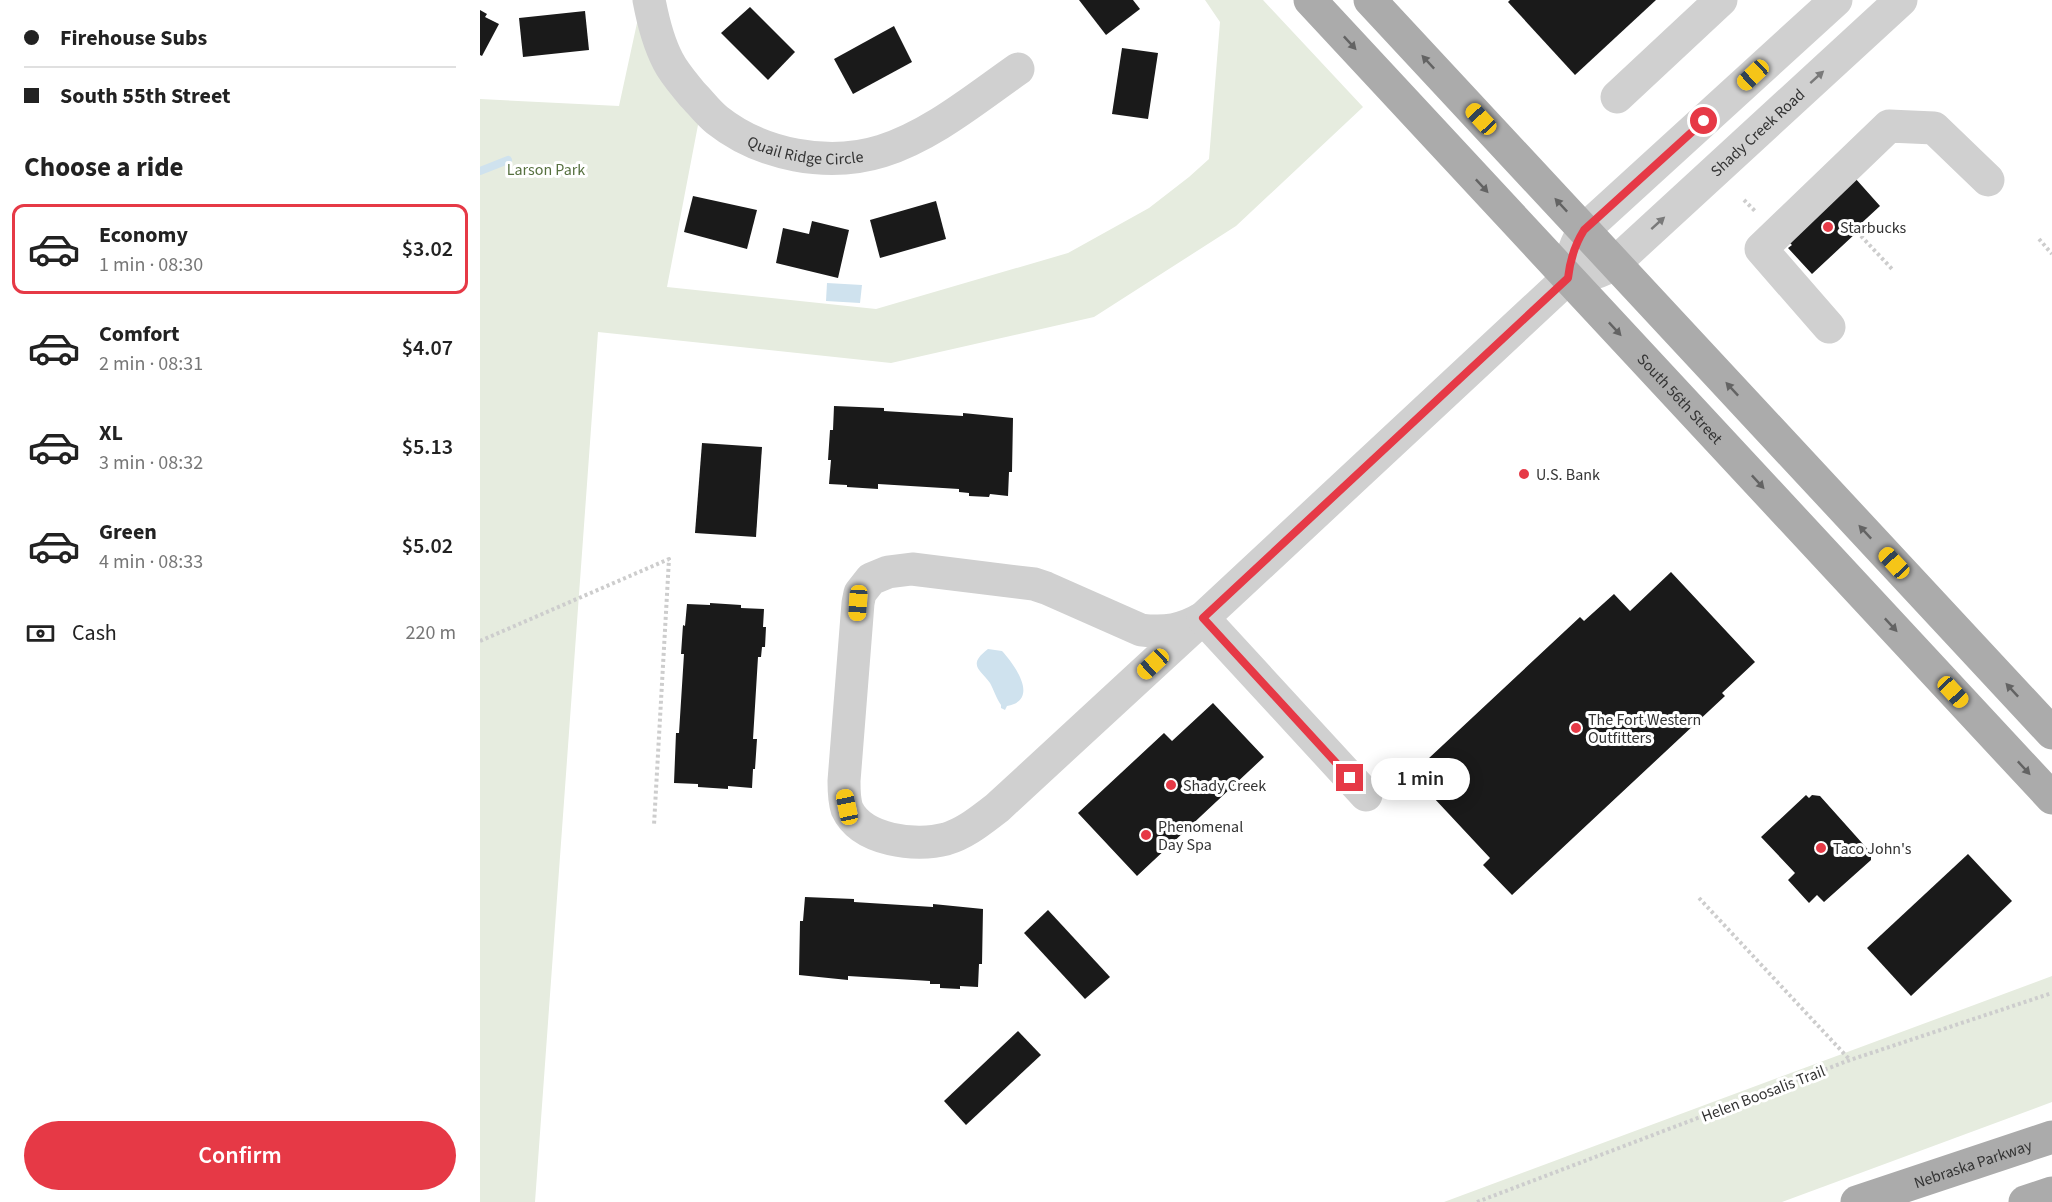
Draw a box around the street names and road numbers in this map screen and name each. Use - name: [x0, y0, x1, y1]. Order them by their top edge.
- street label: Shady Creek Road: [1706, 84, 1810, 182]
- street label: Quail Ridge Circle: [744, 131, 865, 170]
- street label: South 56th Street: [1632, 349, 1728, 450]
- street label: Helen Boosalis Trail: [1698, 1060, 1828, 1128]
- street label: Nebraska Parkway: [1911, 1134, 2035, 1194]

